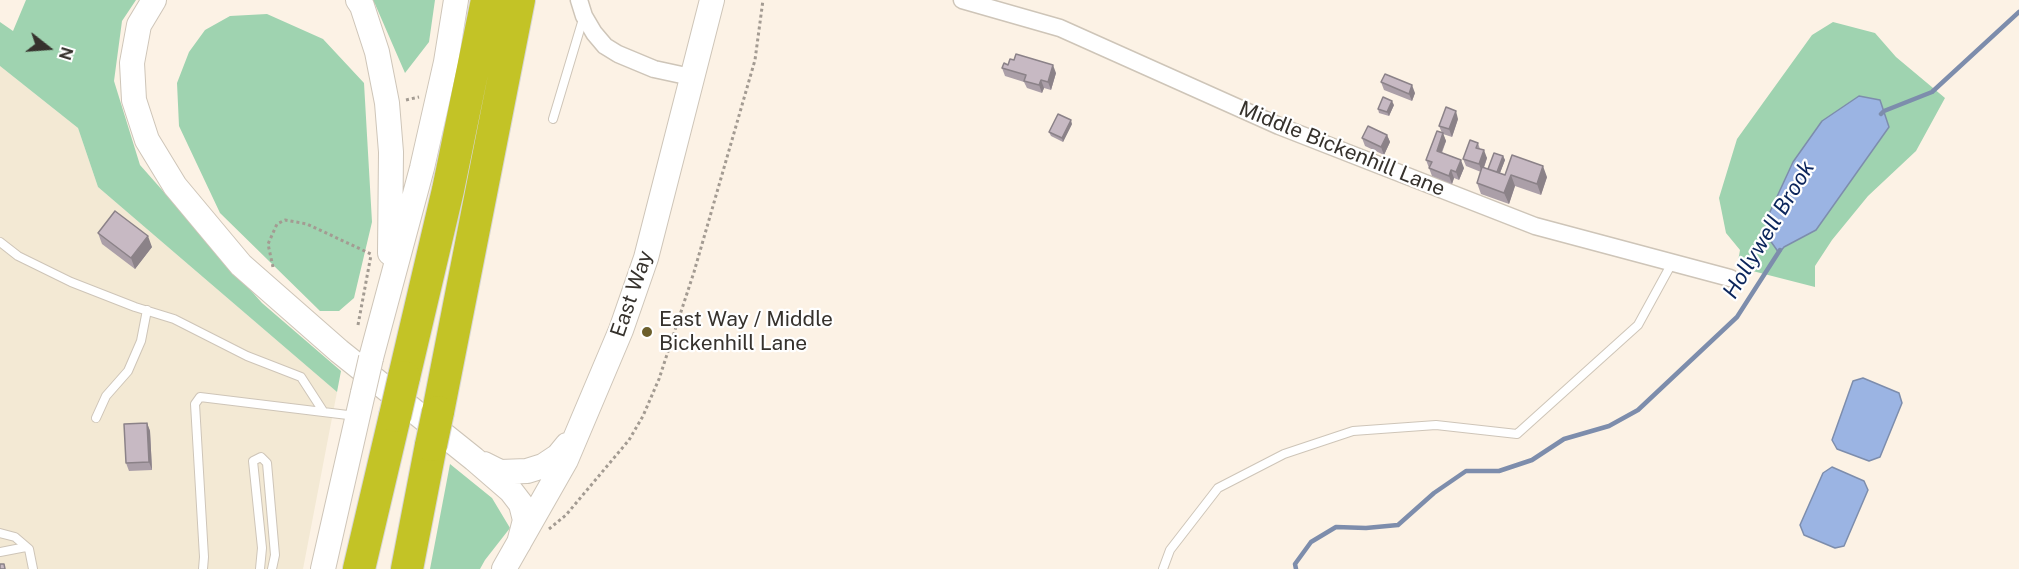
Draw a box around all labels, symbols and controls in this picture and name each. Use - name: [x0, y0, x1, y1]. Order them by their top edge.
- north arrow: [18, 18, 78, 78]
- text: N: [55, 45, 77, 62]
- street label: Middle Bickenhill Lane: [1235, 96, 1449, 202]
- water label: Hollywell Brook: [1718, 156, 1820, 304]
- street label: East Way: [605, 248, 659, 340]
- place label: East Way / Middle Bickenhill Lane: [659, 307, 833, 357]
- marker: East Way / Middle Bickenhill Lane: [640, 325, 654, 339]

